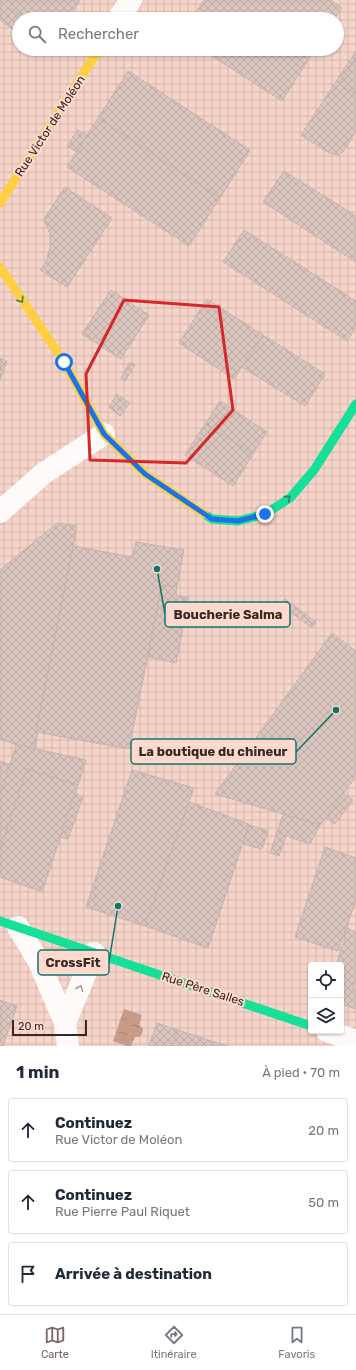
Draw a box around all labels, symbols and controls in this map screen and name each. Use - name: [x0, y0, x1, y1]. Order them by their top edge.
- search box: [12, 12, 344, 56]
- icon: search: [26, 23, 48, 45]
- text: Rechercher: [58, 25, 139, 43]
- street label: Rue Victor de Moléon: [12, 73, 88, 179]
- one-way arrow: [16, 296, 24, 303]
- route start: [55, 353, 73, 371]
- one-way arrow: [284, 495, 291, 502]
- route end: [256, 505, 274, 523]
- callout: Boucherie Salma: [165, 602, 290, 627]
- text: Boucherie Salma: [174, 607, 282, 622]
- callout: La boutique du chineur: [131, 739, 296, 764]
- text: La boutique du chineur: [139, 744, 288, 759]
- callout: CrossFit: [38, 950, 109, 975]
- text: CrossFit: [45, 955, 101, 970]
- map controls: [308, 962, 344, 1034]
- button: locate: [308, 962, 344, 998]
- street label: Rue Père Salles: [160, 969, 246, 1009]
- one-way arrow: [75, 985, 83, 992]
- button: layers: [308, 998, 344, 1034]
- scale bar: [12, 1018, 87, 1037]
- text: 20 m: [18, 1020, 44, 1033]
- text: 1 min: [16, 1062, 59, 1082]
- text: À pied · 70 m: [262, 1065, 340, 1080]
- text: Continuez: [55, 1114, 132, 1132]
- icon: ahead: [17, 1119, 39, 1141]
- text: 20 m: [308, 1123, 339, 1138]
- text: Rue Victor de Moléon: [55, 1132, 182, 1147]
- text: Continuez: [55, 1186, 132, 1204]
- icon: ahead: [17, 1191, 39, 1213]
- text: 50 m: [308, 1195, 339, 1210]
- text: Rue Pierre Paul Riquet: [55, 1204, 190, 1219]
- icon: arrive: [17, 1263, 39, 1285]
- text: Arrivée à destination: [55, 1265, 212, 1283]
- tab: Carte: [41, 1324, 69, 1361]
- tab: Itinéraire: [151, 1324, 197, 1361]
- tab: Favoris: [278, 1324, 315, 1361]

